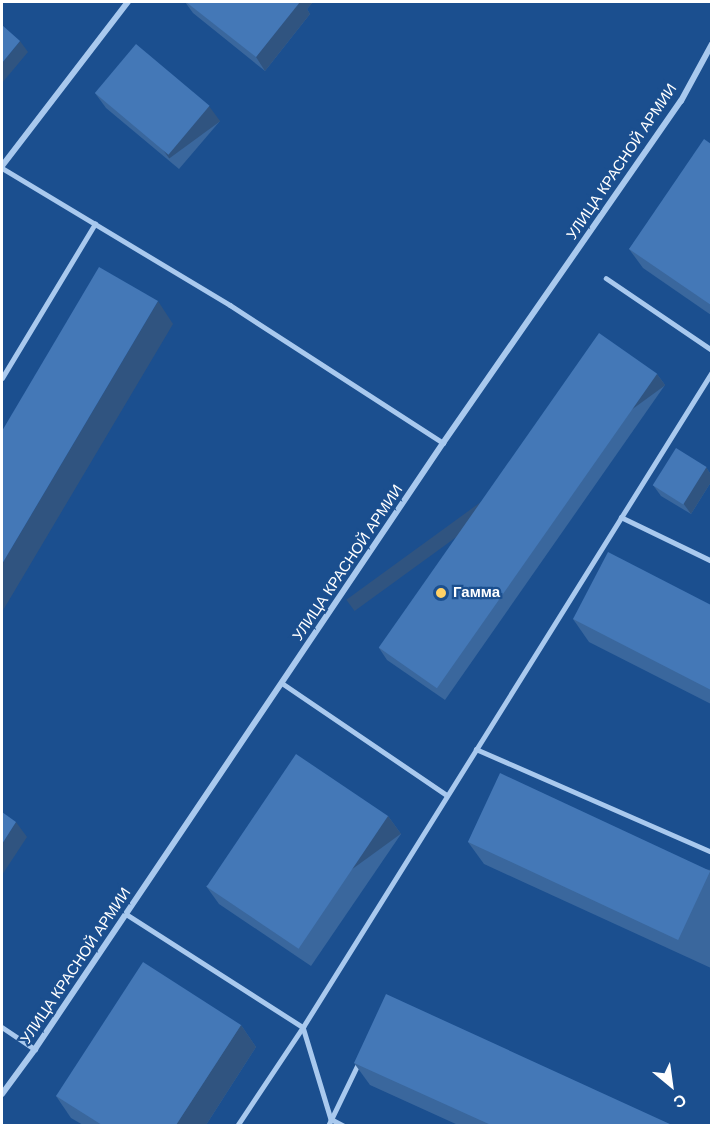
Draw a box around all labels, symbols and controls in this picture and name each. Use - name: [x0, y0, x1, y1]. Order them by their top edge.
- street label: УЛИЦА КРАСНОЙ АРМИИ: [563, 81, 681, 243]
- street label: УЛИЦА КРАСНОЙ АРМИИ: [289, 482, 407, 644]
- place label: Гамма: [453, 584, 500, 602]
- marker: Гамма: [434, 586, 448, 600]
- street label: УЛИЦА КРАСНОЙ АРМИИ: [17, 885, 135, 1047]
- north arrow: [641, 1055, 701, 1115]
- text: С: [670, 1089, 690, 1113]

